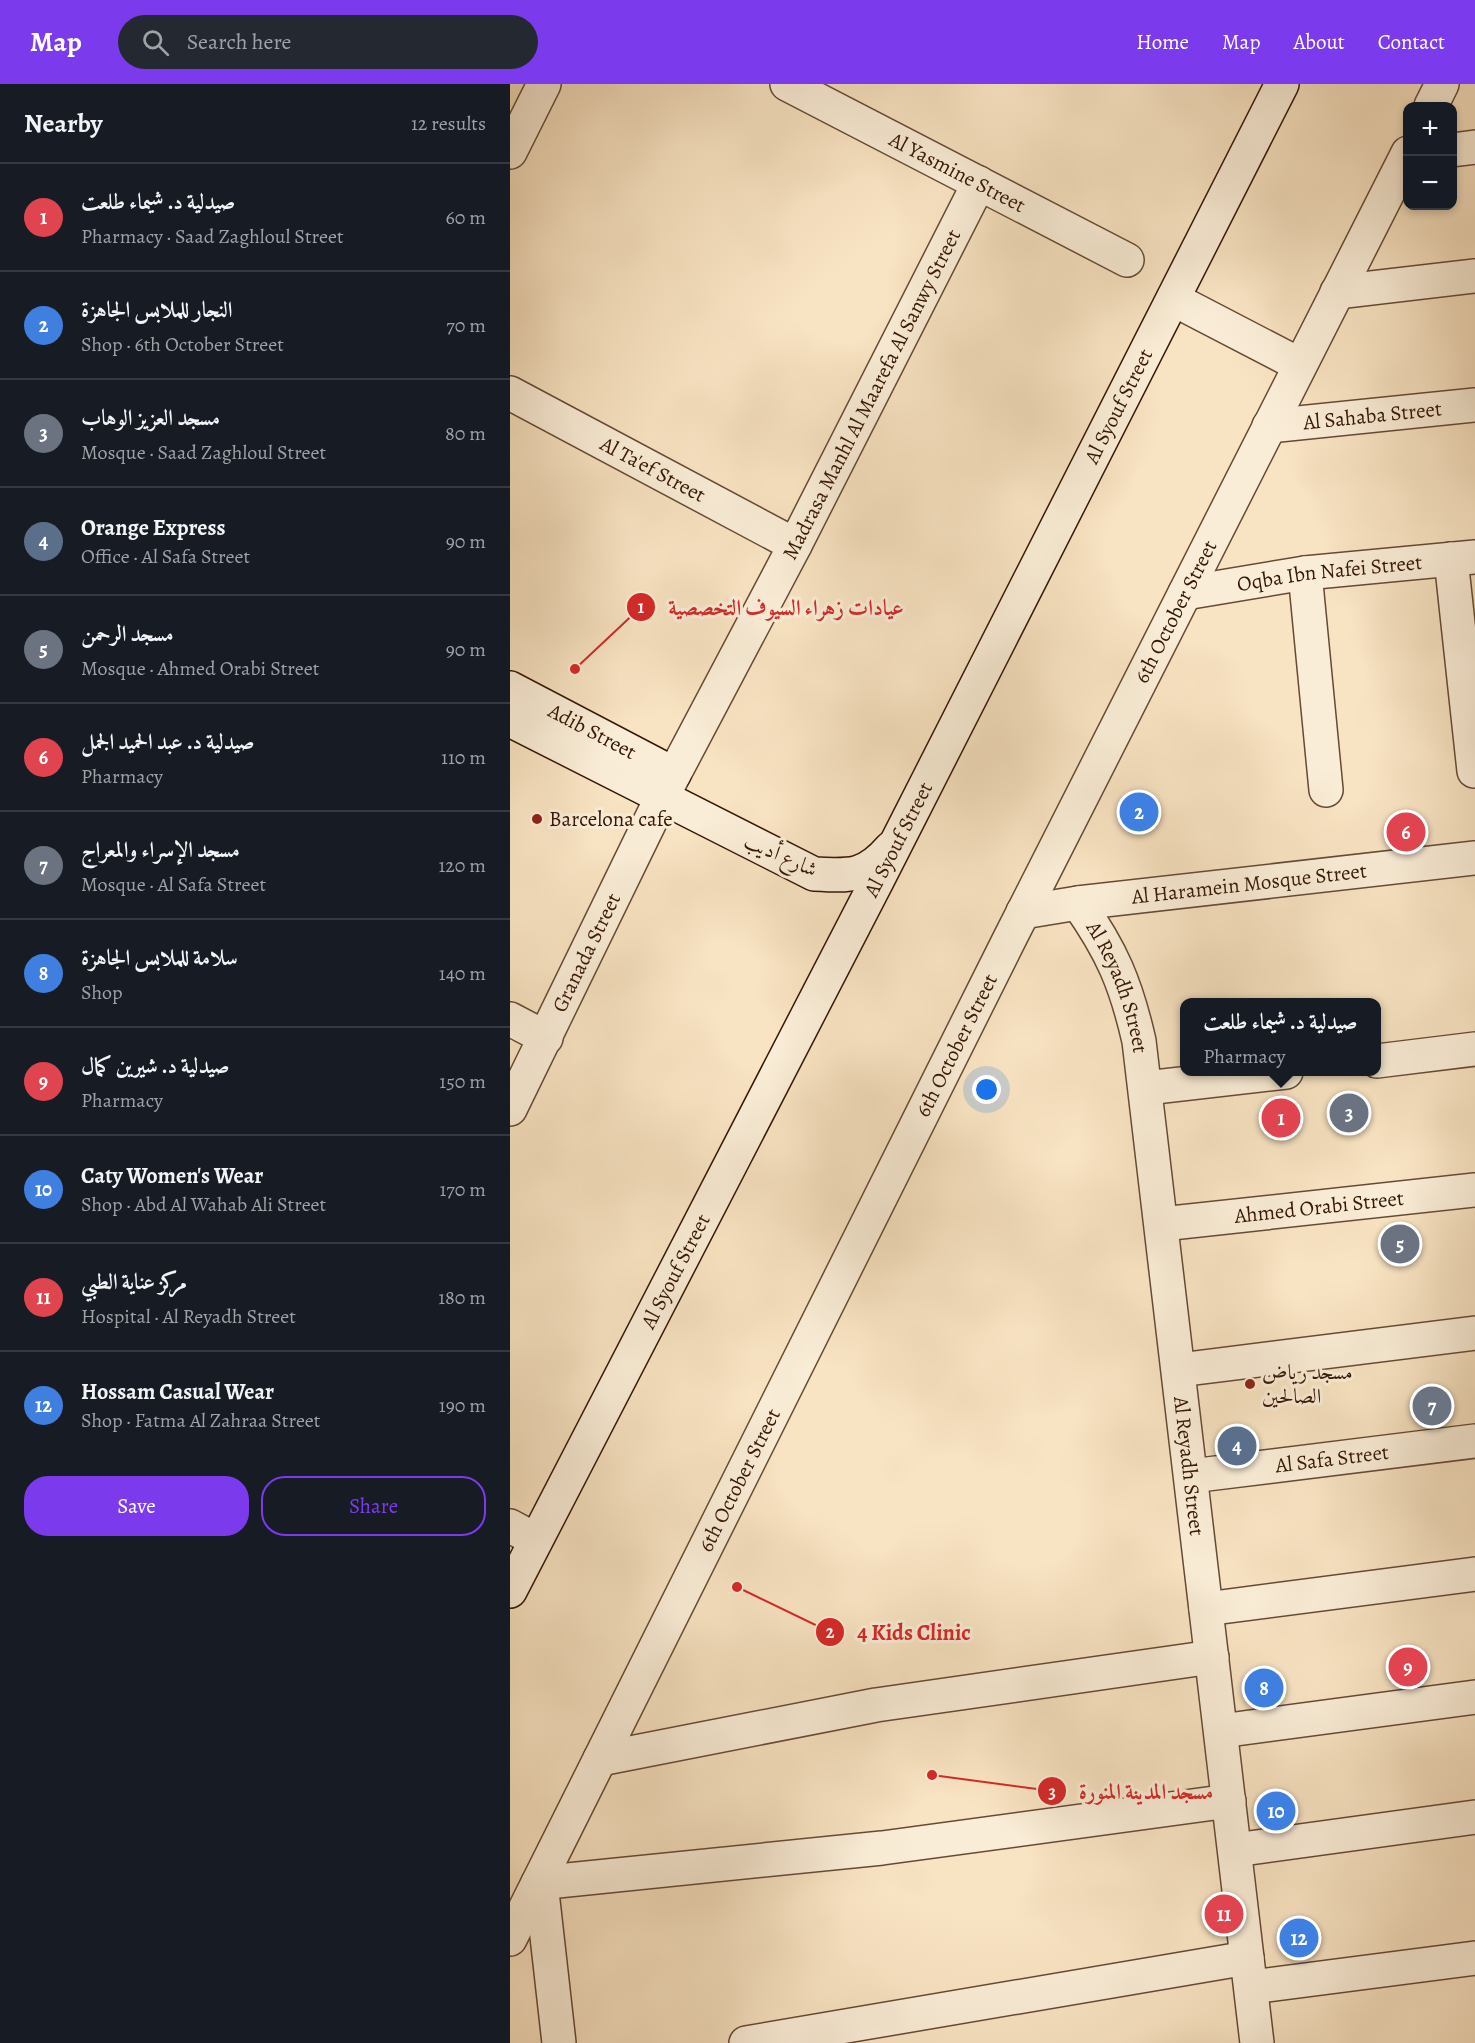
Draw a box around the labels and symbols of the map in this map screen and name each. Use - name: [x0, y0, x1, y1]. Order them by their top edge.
- street label: Al Yasmine Street: [884, 125, 1030, 219]
- street label: Madrasa Manhl Al Maarefa Al Sanwy Street: [776, 224, 967, 564]
- street label: Al Syouf Street: [1077, 344, 1159, 469]
- street label: Al Sahaba Street: [1301, 394, 1443, 437]
- street label: Al Ta'ef Street: [594, 429, 711, 509]
- street label: 6th October Street: [1128, 535, 1224, 688]
- street label: Oqba Ibn Nafei Street: [1235, 548, 1423, 598]
- callout: عيادات زهراء السيوف التخصصية: [626, 587, 915, 627]
- text: عيادات زهراء السيوف التخصصية: [668, 593, 904, 623]
- text: 1: [638, 595, 645, 619]
- street label: Adib Street: [543, 696, 641, 766]
- street label: Al Syouf Street: [857, 777, 939, 903]
- pin: 2: [1120, 790, 1158, 834]
- place label: Barcelona cafe: [549, 805, 673, 833]
- pin: 6: [1386, 810, 1426, 855]
- marker: Barcelona cafe: [530, 812, 544, 826]
- street label: شارع أديب: [738, 826, 822, 887]
- street label: Al Haramein Mosque Street: [1129, 856, 1368, 911]
- street label: Granada Street: [545, 888, 627, 1017]
- street label: Al Reyadh Street: [1079, 915, 1154, 1055]
- street label: 6th October Street: [909, 969, 1004, 1122]
- your location: [972, 1075, 1001, 1104]
- pin: 3: [1330, 1090, 1368, 1136]
- pin: 1: [1262, 1096, 1300, 1140]
- street label: Ahmed Orabi Street: [1232, 1184, 1405, 1230]
- street label: Al Syouf Street: [634, 1209, 717, 1334]
- pin: 5: [1380, 1222, 1420, 1266]
- place label: مسجد رياض الصالحين: [1262, 1358, 1353, 1410]
- marker: مسجد رياض الصالحين: [1243, 1377, 1257, 1391]
- pin: 7: [1412, 1384, 1452, 1428]
- street label: Al Reyadh Street: [1167, 1394, 1211, 1537]
- street label: 6th October Street: [692, 1404, 787, 1557]
- pin: 4: [1218, 1424, 1256, 1468]
- street label: Al Safa Street: [1273, 1438, 1390, 1480]
- callout: 4 Kids Clinic: [815, 1612, 982, 1652]
- text: 4 Kids Clinic: [857, 1618, 971, 1648]
- text: 2: [826, 1620, 835, 1644]
- pin: 9: [1388, 1644, 1428, 1690]
- pin: 8: [1244, 1666, 1284, 1710]
- callout: مسجد المدينة المنورة: [1037, 1771, 1225, 1811]
- text: مسجد المدينة المنورة: [1079, 1777, 1213, 1807]
- text: 3: [1048, 1780, 1056, 1804]
- pin: 10: [1256, 1788, 1296, 1834]
- pin: 11: [1204, 1892, 1244, 1936]
- pin: 12: [1280, 1916, 1318, 1960]

